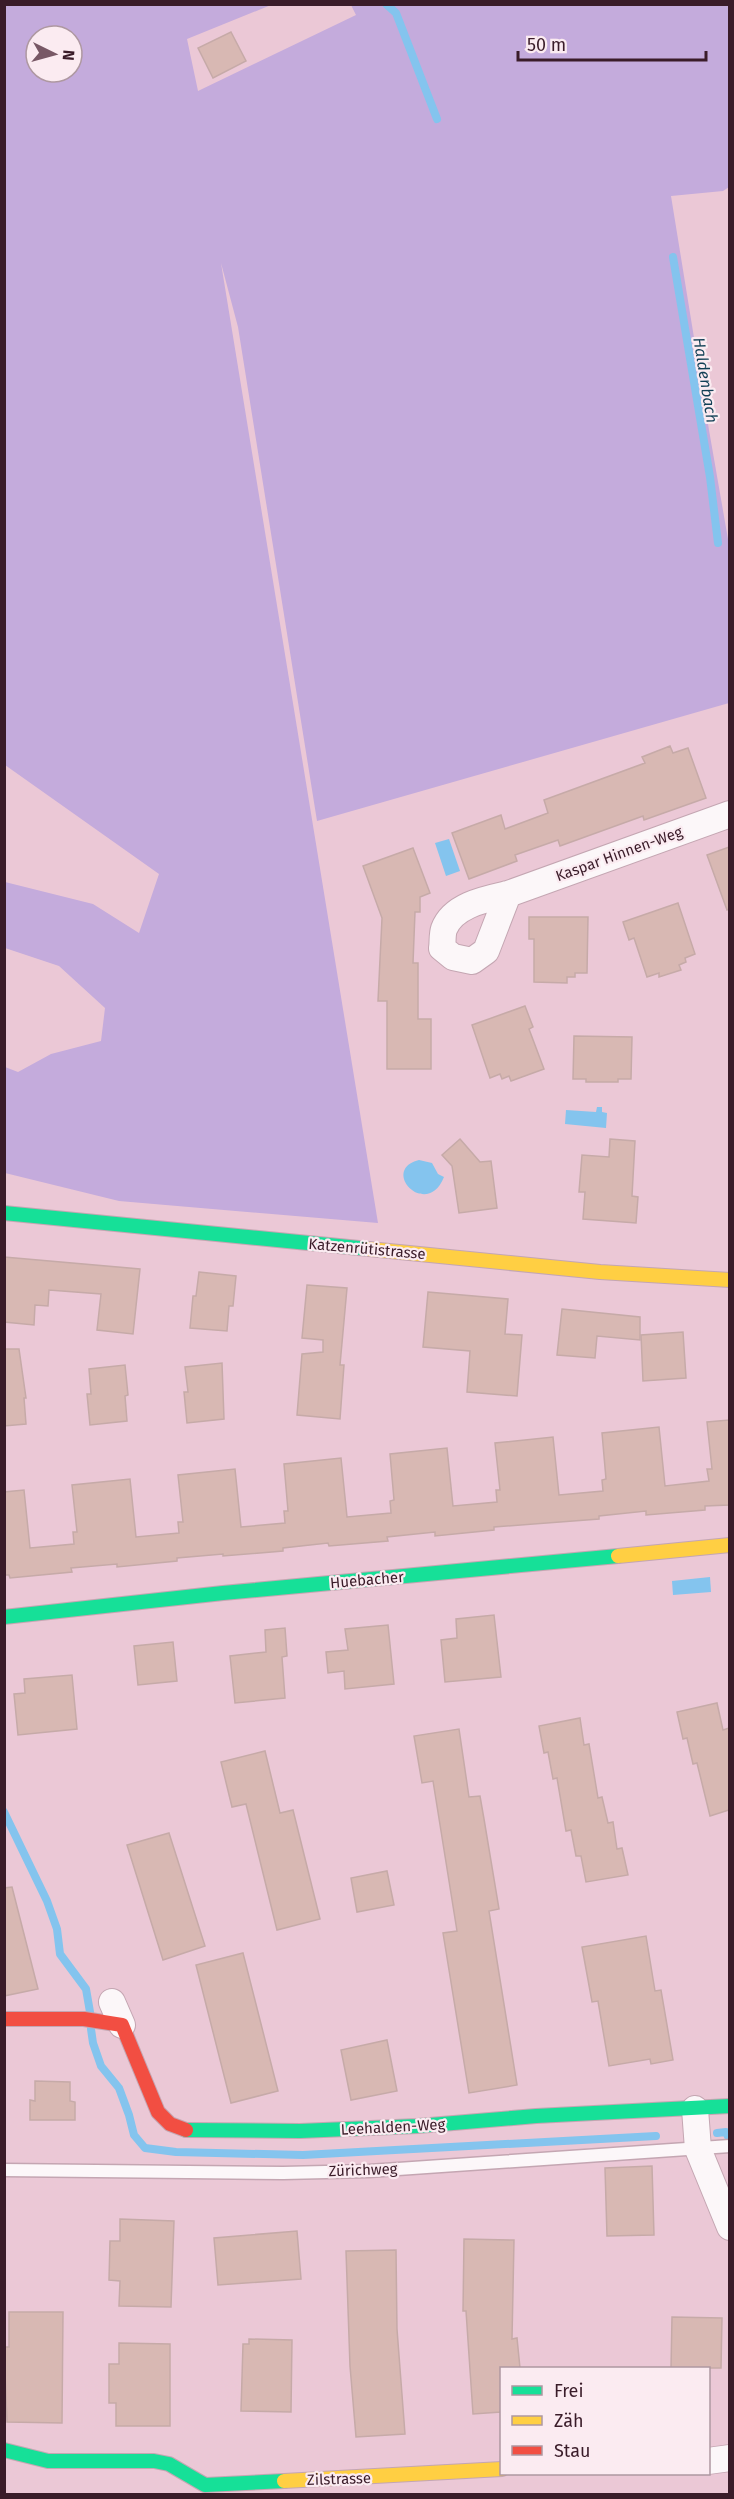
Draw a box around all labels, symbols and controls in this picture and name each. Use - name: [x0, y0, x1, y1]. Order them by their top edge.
- north arrow: [24, 24, 84, 84]
- scale bar: [518, 24, 706, 62]
- text: 50 m: [527, 34, 566, 56]
- text: N: [59, 49, 78, 61]
- water label: Haldenbach: [689, 336, 722, 424]
- street label: Kaspar Hinnen-Weg: [553, 823, 685, 885]
- street label: Katzenrütistrasse: [308, 1235, 426, 1263]
- street label: Huebacher: [329, 1568, 405, 1592]
- street label: Leehalden-Weg: [340, 2115, 446, 2139]
- street label: Zürichweg: [328, 2160, 398, 2180]
- legend: [500, 2367, 710, 2475]
- text: Frei: [554, 2380, 584, 2402]
- text: Zäh: [554, 2410, 583, 2432]
- text: Stau: [554, 2440, 590, 2462]
- street label: Zilstrasse: [307, 2469, 371, 2489]

